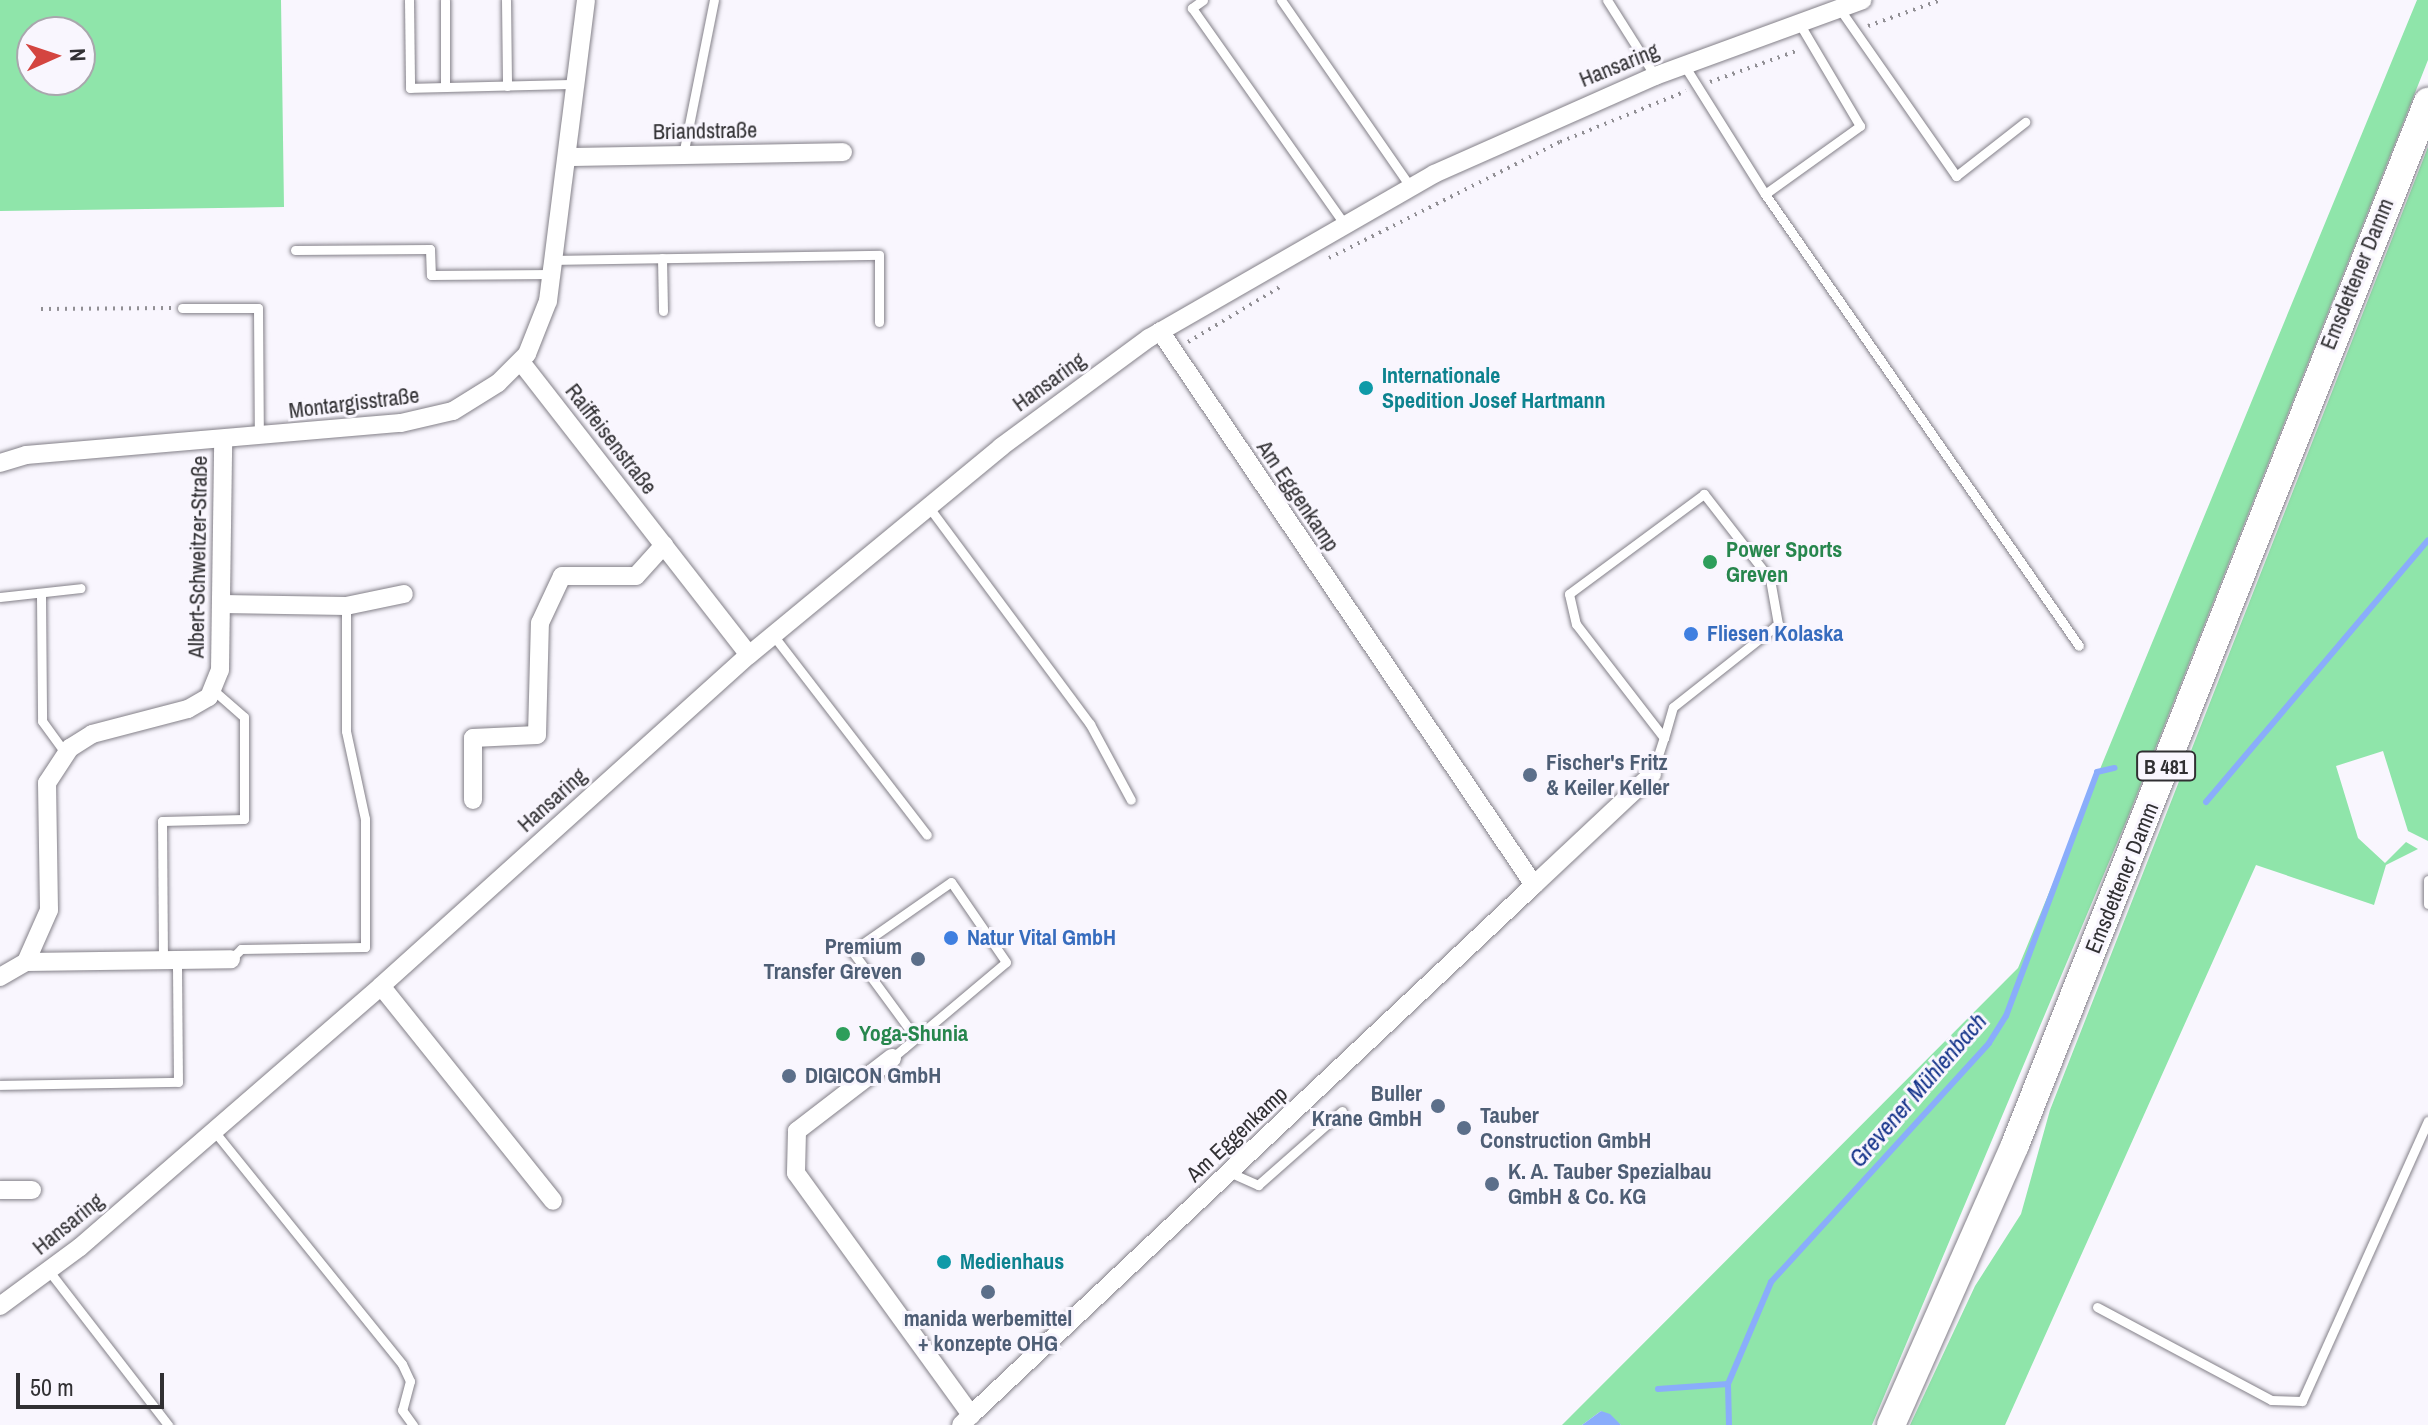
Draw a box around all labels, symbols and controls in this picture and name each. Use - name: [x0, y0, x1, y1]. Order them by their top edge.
- north arrow: [16, 16, 96, 96]
- street label: Hansaring: [1575, 37, 1663, 93]
- text: N: [63, 48, 93, 62]
- street label: Briandstraße: [653, 117, 757, 145]
- street label: Emsdettener Damm: [2315, 195, 2399, 353]
- street label: Hansaring: [1008, 347, 1090, 417]
- place label: Internationale Spedition Josef Hartmann: [1382, 362, 1606, 414]
- street label: Raiffeisenstraße: [560, 378, 662, 500]
- marker: Internationale Spedition Josef Hartmann: [1357, 379, 1375, 397]
- street label: Montargisstraße: [287, 382, 421, 424]
- street label: Am Eggenkamp: [1251, 435, 1345, 557]
- street label: Albert-Schweitzer-Straße: [183, 456, 213, 658]
- place label: Power Sports Greven: [1726, 536, 1842, 588]
- marker: Power Sports Greven: [1701, 553, 1719, 571]
- place label: Fliesen Kolaska: [1707, 621, 1843, 647]
- marker: Fliesen Kolaska: [1682, 625, 1700, 643]
- place label: Fischer's Fritz & Keiler Keller: [1546, 749, 1669, 800]
- road number: B 481: [2136, 750, 2196, 782]
- street label: Hansaring: [512, 762, 592, 838]
- marker: Fischer's Fritz & Keiler Keller: [1521, 766, 1539, 784]
- street label: Emsdettener Damm: [2080, 799, 2164, 957]
- place label: Natur Vital GmbH: [967, 925, 1116, 951]
- marker: Natur Vital GmbH: [942, 929, 960, 947]
- place label: Premium Transfer Greven: [764, 933, 902, 984]
- marker: Premium Transfer Greven: [909, 950, 927, 968]
- water label: Grevener Mühlenbach: [1843, 1007, 1993, 1173]
- place label: Yoga-Shunia: [859, 1021, 968, 1047]
- marker: Yoga-Shunia: [834, 1025, 852, 1043]
- place label: DIGICON GmbH: [805, 1063, 941, 1089]
- marker: DIGICON GmbH: [780, 1067, 798, 1085]
- place label: Buller Krane GmbH: [1312, 1080, 1422, 1132]
- street label: Am Eggenkamp: [1181, 1081, 1293, 1187]
- marker: Buller Krane GmbH: [1429, 1097, 1447, 1115]
- place label: Tauber Construction GmbH: [1480, 1102, 1651, 1154]
- marker: Tauber Construction GmbH: [1455, 1119, 1473, 1137]
- place label: K. A. Tauber Spezialbau GmbH & Co. KG: [1508, 1158, 1712, 1210]
- marker: K. A. Tauber Spezialbau GmbH & Co. KG: [1483, 1175, 1501, 1193]
- street label: Hansaring: [27, 1188, 109, 1260]
- place label: Medienhaus: [960, 1249, 1064, 1275]
- marker: Medienhaus: [935, 1253, 953, 1271]
- marker: manida werbemittel + konzepte OHG: [979, 1283, 997, 1301]
- place label: manida werbemittel + konzepte OHG: [904, 1305, 1072, 1356]
- scale bar: [20, 1357, 168, 1407]
- text: 50 m: [30, 1371, 74, 1403]

